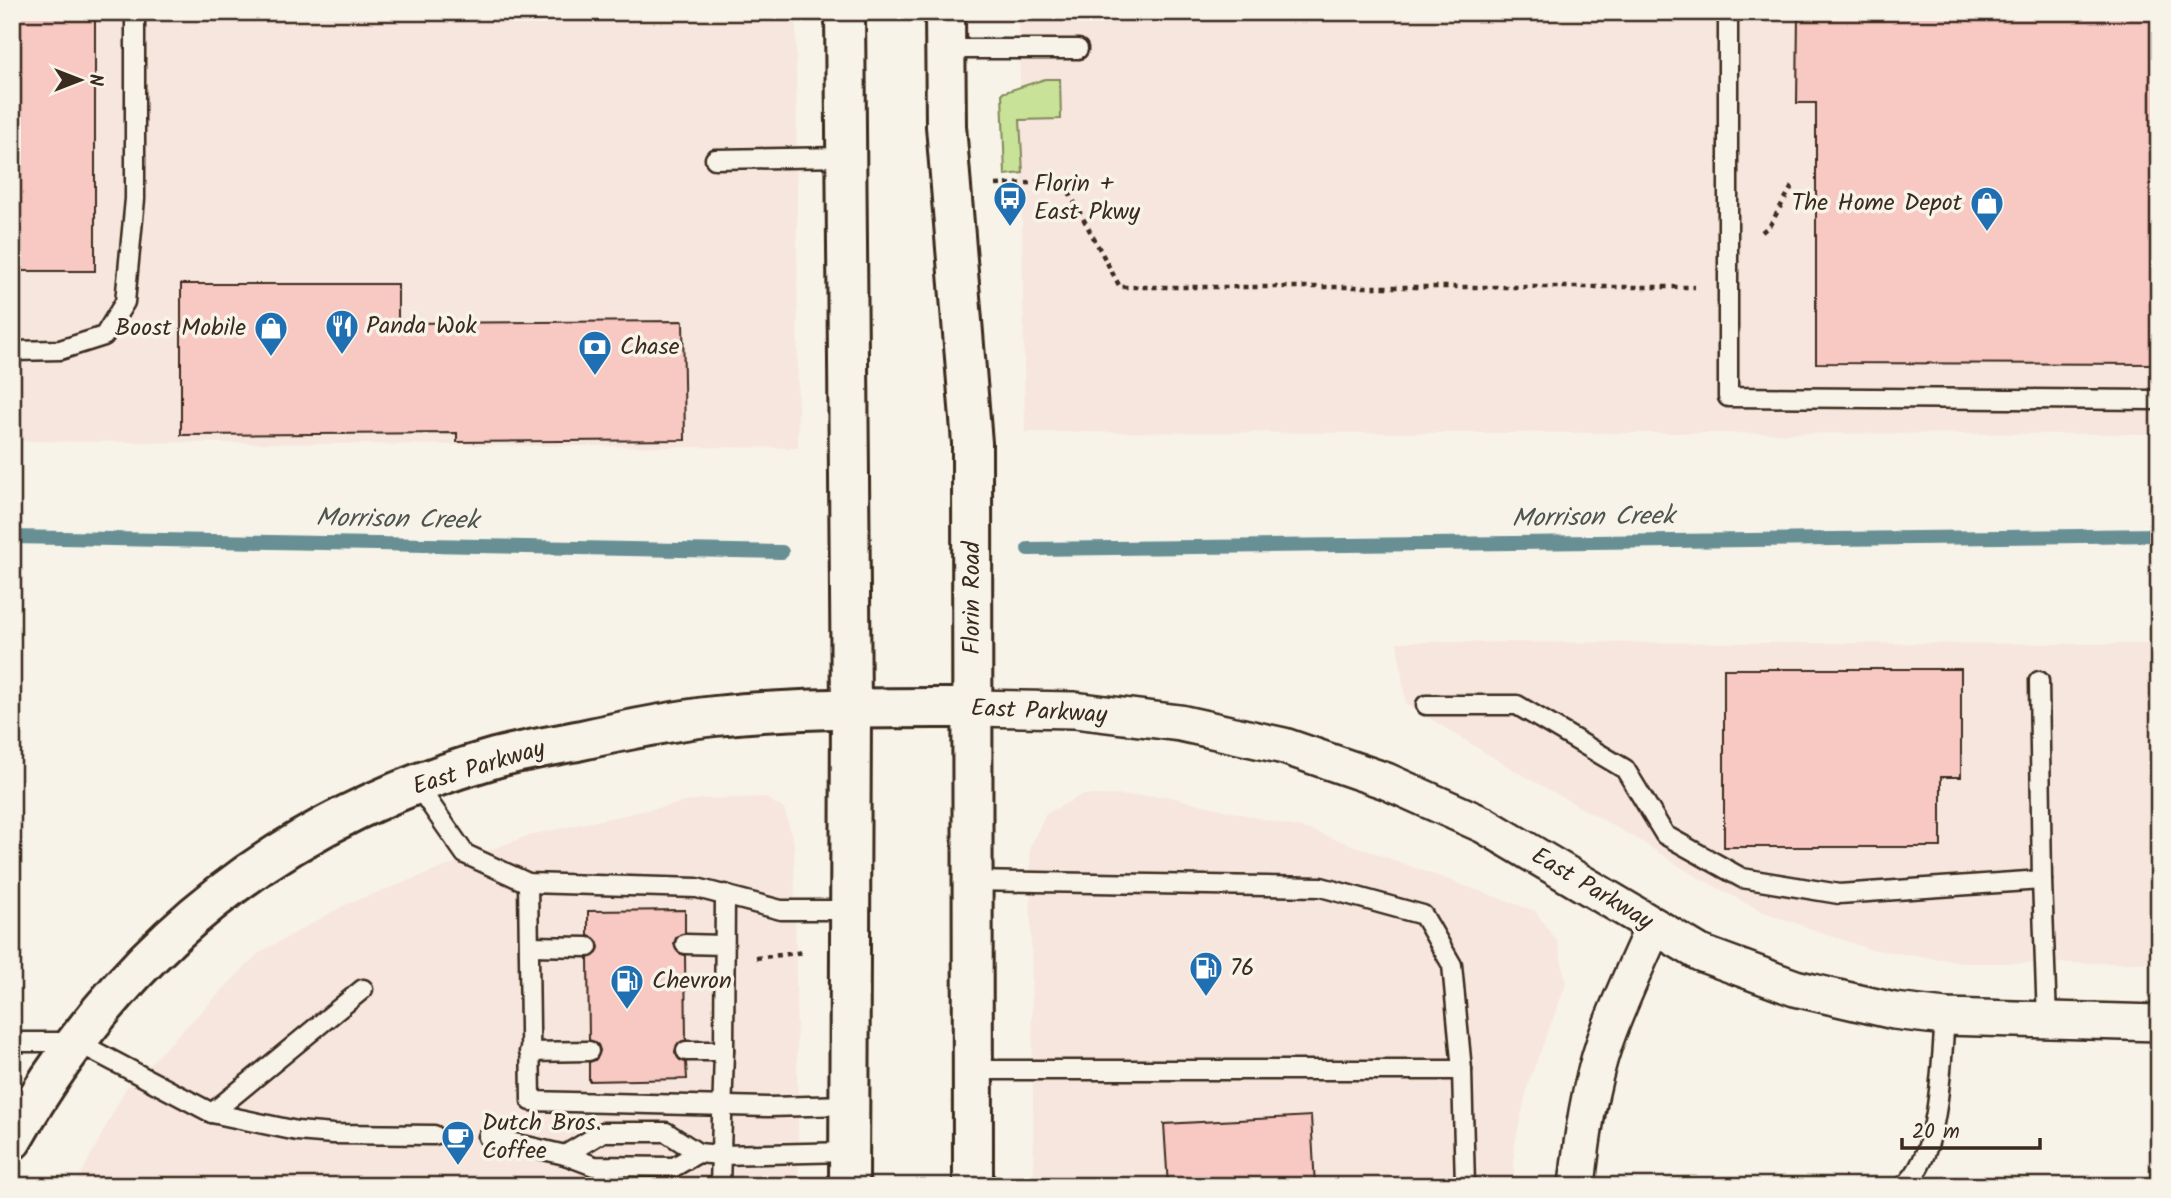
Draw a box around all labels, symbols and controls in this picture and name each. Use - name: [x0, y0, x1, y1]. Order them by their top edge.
- north arrow: [46, 46, 116, 116]
- text: N: [80, 74, 110, 86]
- place label: Florin + East Pkwy: [1034, 165, 1141, 232]
- bus stop icon: Florin + East Pkwy: [991, 179, 1029, 228]
- place label: The Home Depot: [1791, 184, 1963, 223]
- shop icon: The Home Depot: [1968, 184, 2006, 233]
- restaurant icon: Panda Wok: [323, 307, 361, 356]
- place label: Panda Wok: [366, 307, 478, 346]
- place label: Boost Mobile: [115, 309, 246, 348]
- shop icon: Boost Mobile: [252, 309, 290, 358]
- bank icon: Chase: [576, 328, 614, 377]
- place label: Chase: [620, 328, 680, 367]
- water label: Morrison Creek: [1511, 496, 1678, 540]
- water label: Morrison Creek: [315, 498, 482, 542]
- street label: Florin Road: [953, 540, 992, 655]
- street label: East Parkway: [970, 689, 1109, 735]
- street label: East Parkway: [408, 729, 551, 807]
- street label: East Parkway: [1523, 837, 1661, 941]
- fuel station icon: 76: [1187, 949, 1225, 998]
- place label: 76: [1230, 949, 1254, 988]
- fuel station icon: Chevron: [608, 962, 646, 1011]
- place label: Chevron: [652, 962, 732, 1001]
- place label: Dutch Bros. Coffee: [482, 1104, 602, 1171]
- scale bar: [1902, 1107, 2040, 1151]
- text: 20 m: [1912, 1116, 1960, 1149]
- cafe icon: Dutch Bros. Coffee: [439, 1118, 477, 1167]

